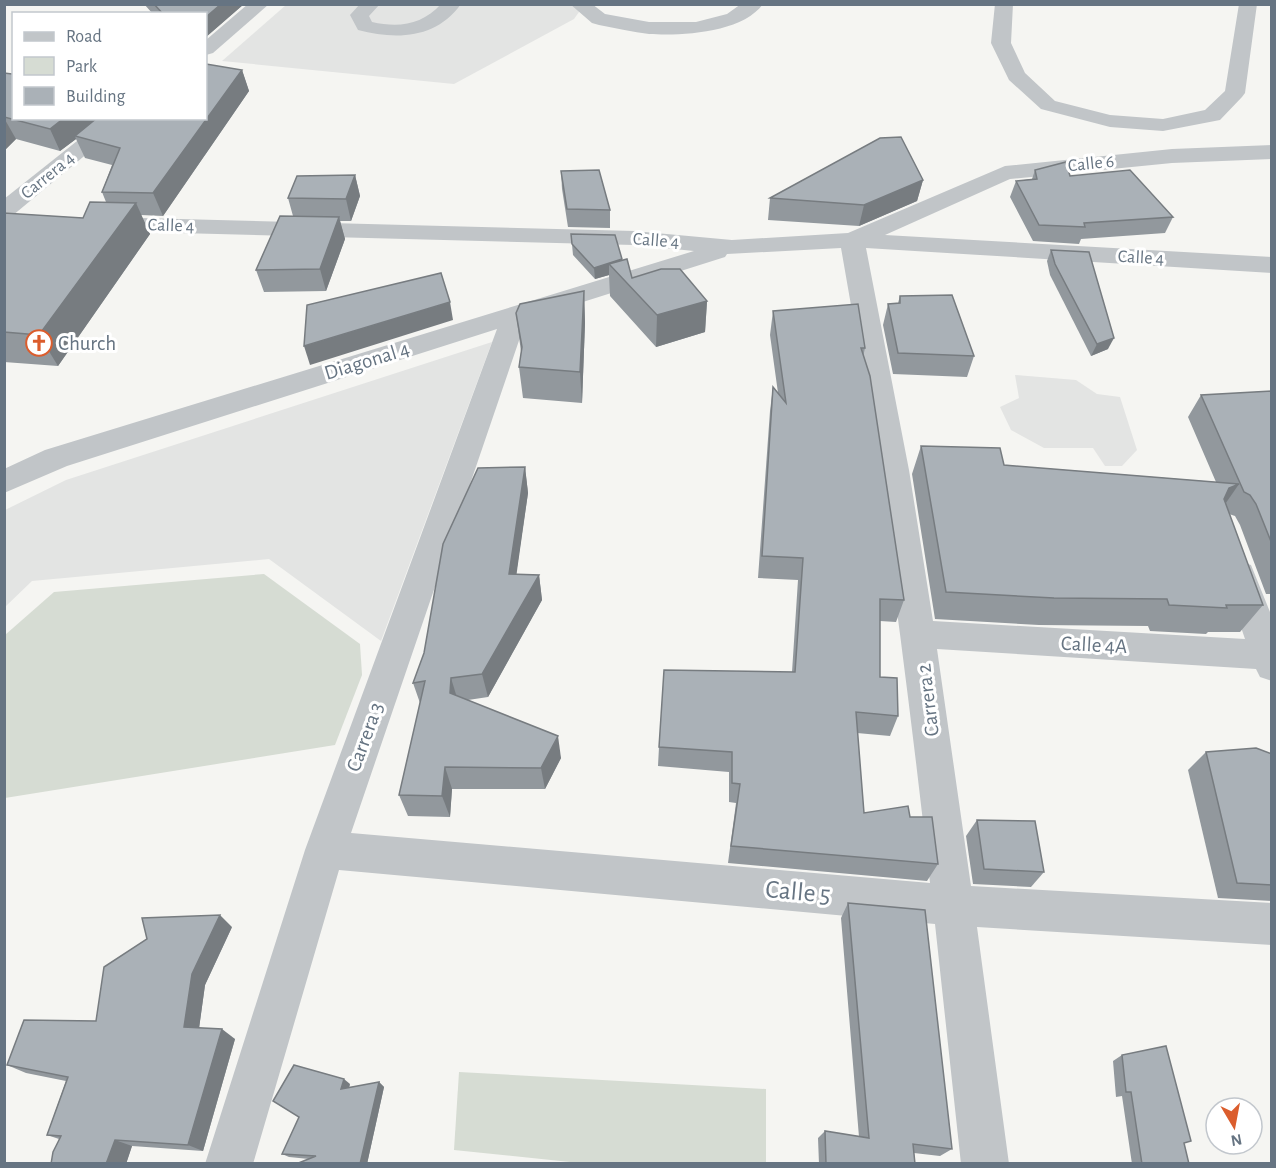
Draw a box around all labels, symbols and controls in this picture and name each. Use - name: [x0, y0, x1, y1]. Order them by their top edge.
- legend: [12, 12, 207, 120]
- text: Road: [66, 28, 102, 46]
- text: Park: [66, 58, 98, 76]
- text: Building: [66, 88, 126, 106]
- street label: Carrera 4: [18, 149, 78, 203]
- street label: Calle 6: [1067, 153, 1115, 175]
- street label: Calle 4: [147, 216, 195, 236]
- street label: Calle 4: [632, 230, 680, 252]
- street label: Calle 4: [1117, 248, 1165, 268]
- church icon: Church: [24, 328, 54, 358]
- place label: Church: [58, 333, 116, 354]
- street label: Diagonal 4: [322, 338, 412, 384]
- street label: Calle 4A: [1060, 633, 1128, 657]
- street label: Carrera 2: [913, 663, 943, 737]
- street label: Carrera 3: [343, 700, 387, 774]
- street label: Calle 5: [764, 876, 832, 908]
- north arrow: [1204, 1096, 1264, 1156]
- text: N: [1230, 1131, 1243, 1149]

